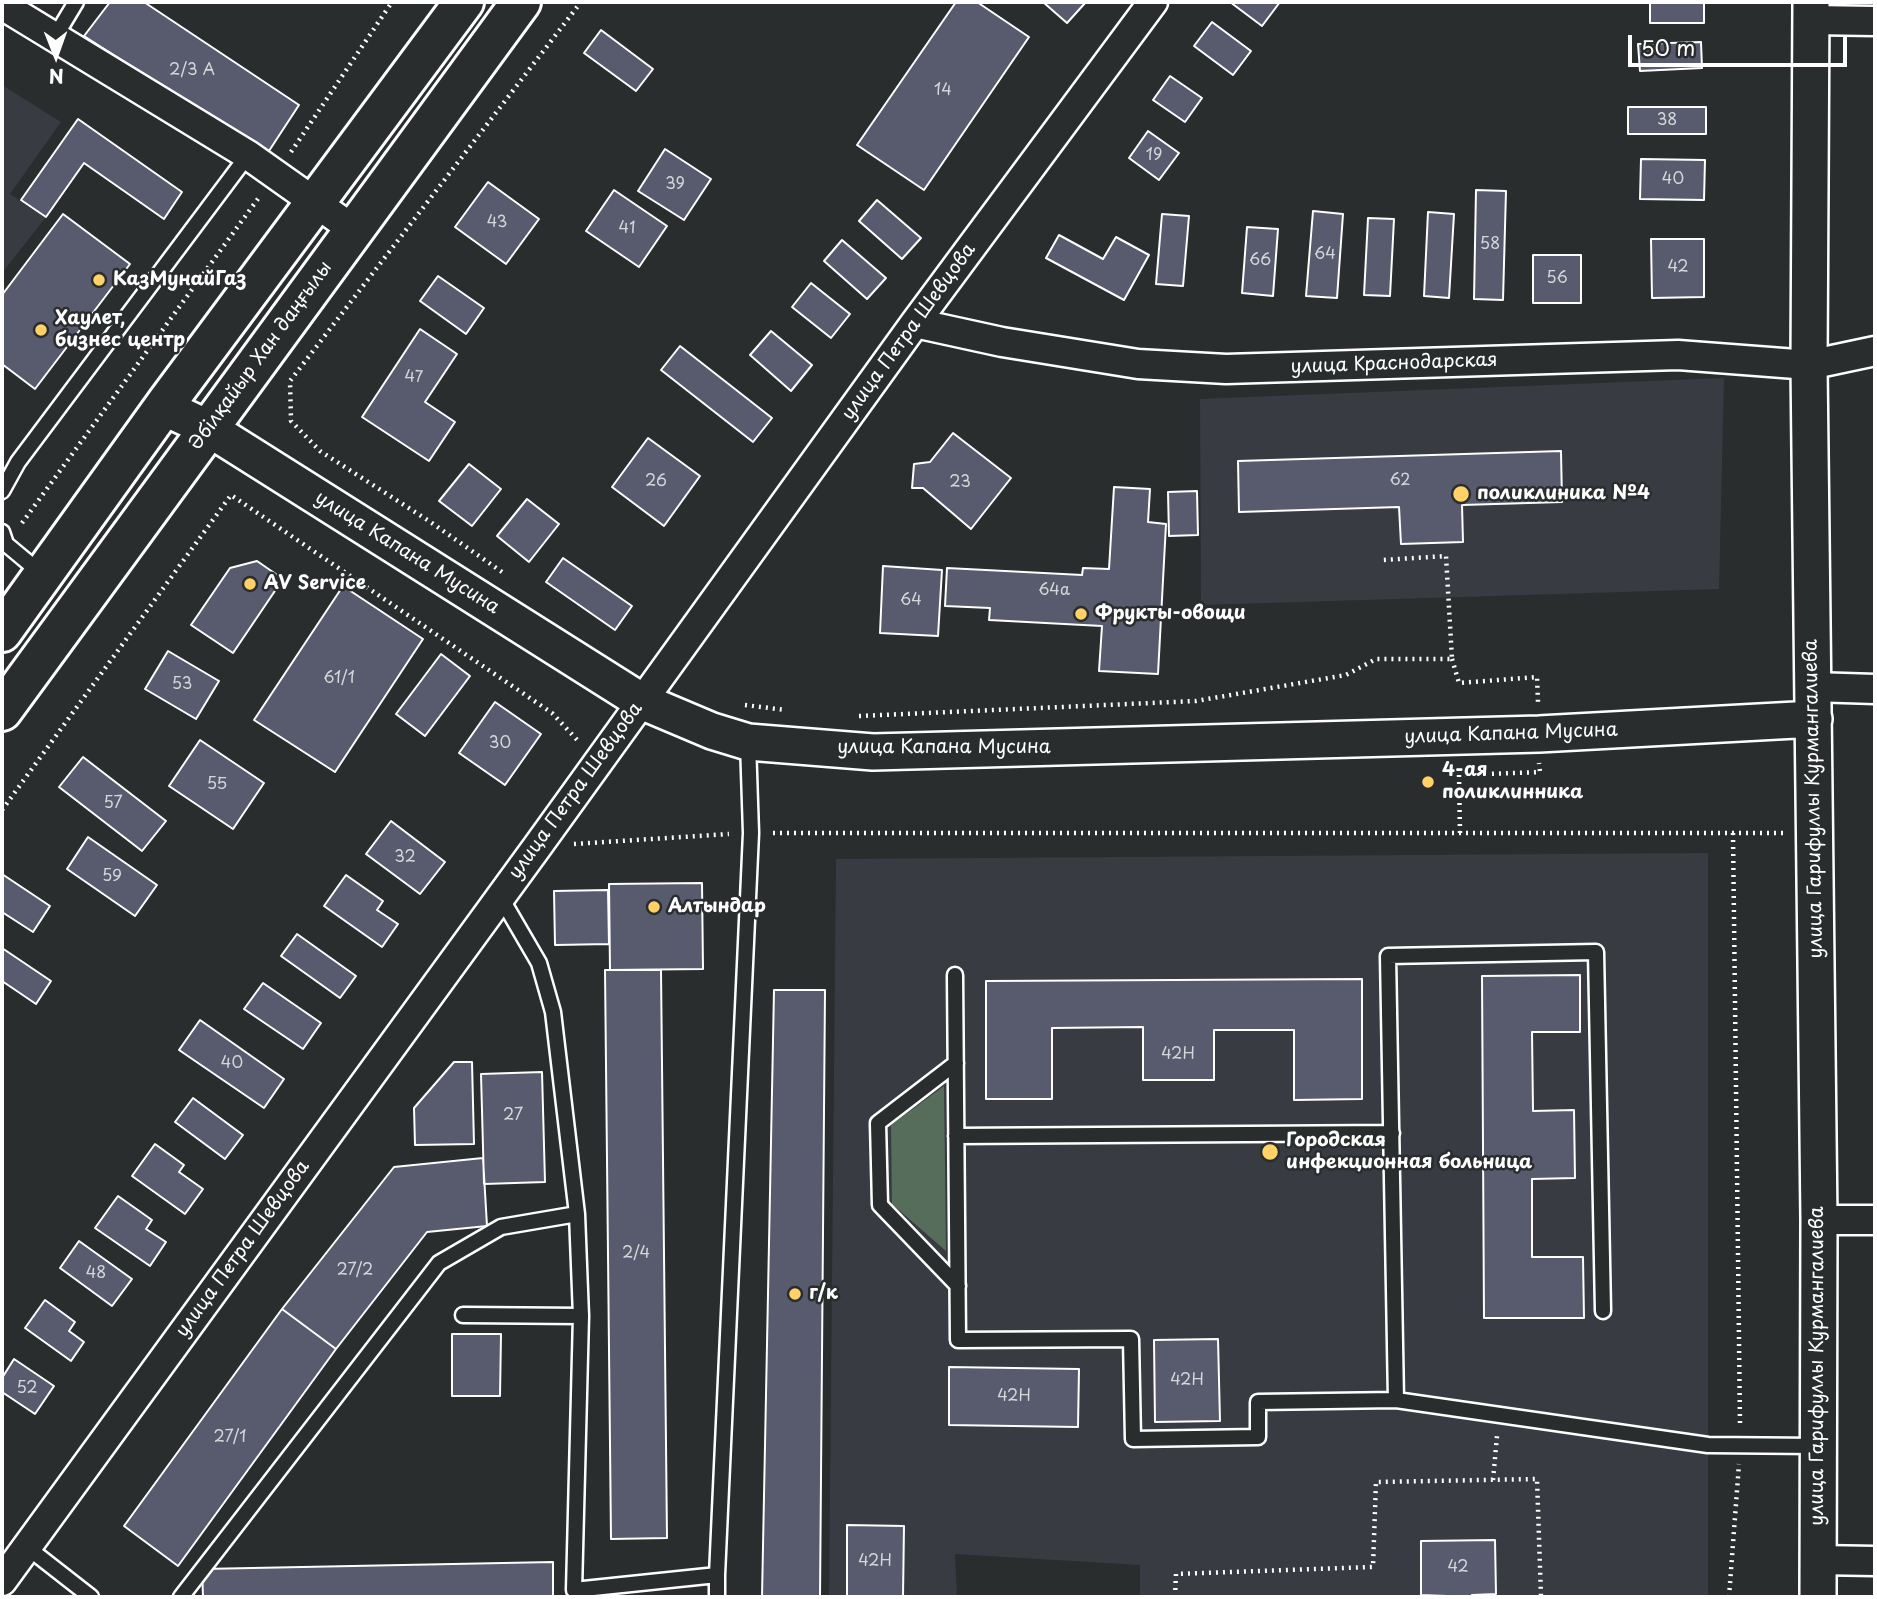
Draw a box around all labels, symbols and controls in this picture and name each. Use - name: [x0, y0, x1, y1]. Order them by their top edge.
- north arrow: [21, 21, 91, 91]
- scale bar: [1632, 21, 1851, 65]
- text: 50 m: [1641, 31, 1695, 63]
- house number: 2/3 А: [169, 61, 215, 81]
- text: N: [49, 63, 64, 91]
- house number: 14: [934, 81, 952, 101]
- house number: 38: [1657, 111, 1677, 131]
- house number: 19: [1146, 146, 1162, 166]
- house number: 40: [1662, 170, 1684, 190]
- house number: 39: [665, 175, 685, 195]
- house number: 43: [487, 213, 507, 233]
- house number: 41: [619, 219, 635, 239]
- house number: 58: [1480, 235, 1500, 255]
- street label: улица Петра Шевцова: [837, 239, 981, 425]
- house number: 64: [1314, 245, 1336, 265]
- house number: 66: [1249, 251, 1271, 271]
- street label: Әбілқайыр Хан даңғылы: [185, 257, 337, 455]
- house number: 42: [1667, 258, 1689, 278]
- place label: КазМунайГаз: [113, 269, 246, 291]
- house number: 56: [1546, 269, 1568, 289]
- marker: КазМунайГаз: [91, 272, 107, 288]
- place label: Хаулет, бизнес центр: [55, 308, 185, 352]
- marker: Хаулет, бизнес центр: [33, 322, 49, 338]
- street label: улица Краснодарская: [1290, 349, 1498, 379]
- house number: 47: [405, 368, 423, 388]
- house number: 62: [1389, 471, 1411, 491]
- house number: 26: [645, 472, 667, 492]
- house number: 23: [949, 473, 971, 493]
- place label: поликлиника №4: [1477, 483, 1650, 505]
- marker: поликлиника №4: [1451, 484, 1471, 504]
- street label: улица Капана Мусина: [310, 487, 504, 619]
- place label: AV Service: [264, 573, 366, 595]
- marker: AV Service: [242, 576, 258, 592]
- house number: 64а: [1038, 581, 1070, 601]
- house number: 64: [900, 591, 922, 611]
- place label: Фрукты-овощи: [1095, 603, 1246, 625]
- marker: Фрукты-овощи: [1073, 606, 1089, 622]
- street label: улица Гарифуллы Курмангалиева: [1800, 639, 1828, 959]
- house number: 61/1: [323, 669, 355, 689]
- house number: 53: [172, 675, 192, 695]
- street label: улица Петра Шевцова: [504, 698, 648, 884]
- street label: улица Капана Мусина: [1404, 719, 1618, 749]
- house number: 30: [489, 734, 511, 754]
- street label: улица Капана Мусина: [837, 737, 1051, 759]
- place label: 4-ая поликлинника: [1442, 760, 1583, 804]
- marker: 4-ая поликлинника: [1420, 774, 1436, 790]
- house number: 55: [207, 775, 227, 795]
- house number: 57: [103, 794, 123, 814]
- house number: 32: [394, 848, 416, 868]
- house number: 59: [102, 867, 122, 887]
- place label: Алтындар: [668, 896, 766, 918]
- marker: Алтындар: [646, 899, 662, 915]
- house number: 42H: [1161, 1045, 1195, 1065]
- house number: 40: [221, 1054, 243, 1074]
- house number: 27: [503, 1106, 523, 1126]
- place label: Городская инфекционная больница: [1286, 1130, 1532, 1174]
- marker: Городская инфекционная больница: [1260, 1142, 1280, 1162]
- street label: улица Петра Шевцова: [171, 1156, 315, 1342]
- street label: улица Гарифуллы Курмангалиева: [1807, 1206, 1829, 1526]
- house number: 2/4: [622, 1244, 650, 1264]
- house number: 27/2: [337, 1261, 373, 1281]
- house number: 48: [86, 1264, 106, 1284]
- place label: г/к: [809, 1283, 838, 1305]
- marker: г/к: [787, 1286, 803, 1302]
- house number: 42H: [1170, 1371, 1204, 1391]
- house number: 52: [16, 1379, 38, 1399]
- house number: 42H: [997, 1387, 1031, 1407]
- house number: 27/1: [214, 1428, 246, 1448]
- house number: 42H: [858, 1552, 892, 1572]
- house number: 42: [1447, 1558, 1469, 1578]

